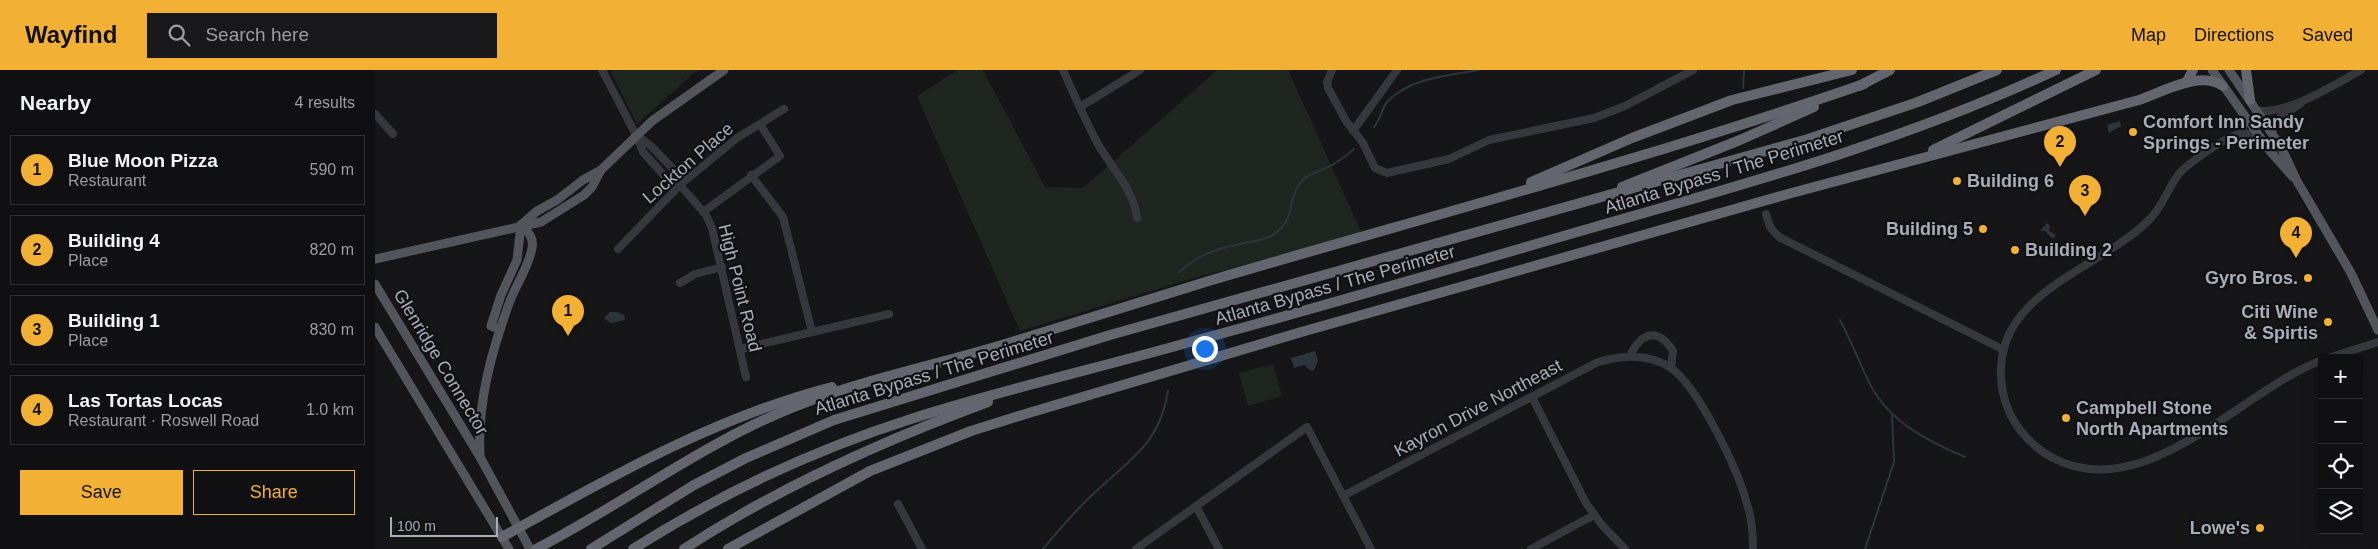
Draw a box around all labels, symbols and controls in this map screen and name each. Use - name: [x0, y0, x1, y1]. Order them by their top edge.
- search box: [147, 13, 497, 58]
- text: Wayfind: [25, 21, 117, 48]
- icon: search: [165, 21, 193, 49]
- text: Search here: [205, 24, 309, 45]
- text: Map: [2131, 25, 2166, 45]
- text: Directions: [2194, 25, 2274, 45]
- text: Saved: [2302, 25, 2353, 45]
- text: Nearby: [20, 91, 91, 114]
- text: 4 results: [295, 94, 355, 111]
- place label: Comfort Inn Sandy Springs - Perimeter: [2143, 112, 2309, 153]
- street label: Lockton Place: [639, 118, 737, 208]
- street label: Atlanta Bypass / The Perimeter: [1602, 126, 1846, 218]
- pin: 2: [2044, 126, 2076, 167]
- marker: Comfort Inn Sandy Springs - Perimeter: [2127, 126, 2139, 138]
- text: Blue Moon Pizza: [68, 150, 218, 171]
- text: 1: [33, 161, 41, 178]
- text: 590 m: [310, 161, 354, 178]
- place label: Building 6: [1967, 171, 2054, 191]
- text: Restaurant: [68, 172, 146, 189]
- marker: Building 6: [1951, 175, 1963, 187]
- pin: 3: [2069, 175, 2101, 216]
- pin: 4: [2280, 217, 2312, 258]
- place label: Building 5: [1886, 219, 1973, 239]
- street label: High Point Road: [714, 222, 766, 354]
- marker: Building 5: [1977, 223, 1989, 235]
- text: Building 4: [68, 230, 160, 251]
- place label: Building 2: [2025, 240, 2112, 260]
- text: 2: [33, 241, 41, 258]
- text: 820 m: [310, 241, 354, 258]
- street label: Atlanta Bypass / The Perimeter: [1213, 241, 1457, 329]
- marker: Building 2: [2009, 244, 2021, 256]
- text: Place: [68, 252, 108, 269]
- place label: Gyro Bros.: [2205, 268, 2298, 288]
- marker: Gyro Bros.: [2302, 272, 2314, 284]
- street label: Glenridge Connector: [390, 286, 492, 438]
- pin: 1: [552, 295, 584, 336]
- place label: Citi Wine & Spirtis: [2241, 302, 2318, 343]
- text: Building 1: [68, 310, 160, 331]
- marker: Citi Wine & Spirtis: [2322, 316, 2334, 328]
- text: 3: [33, 321, 41, 338]
- text: 830 m: [310, 321, 354, 338]
- street label: Atlanta Bypass / The Perimeter: [812, 327, 1056, 419]
- text: Place: [68, 332, 108, 349]
- your location: [1192, 336, 1218, 362]
- map controls: [2318, 354, 2363, 534]
- button: +: [2318, 354, 2363, 399]
- street label: Kayron Drive Northeast: [1391, 355, 1565, 461]
- text: Las Tortas Locas: [68, 390, 223, 411]
- place label: Campbell Stone North Apartments: [2076, 398, 2228, 439]
- button: −: [2318, 399, 2363, 444]
- text: 4: [33, 401, 41, 418]
- text: 1.0 km: [306, 401, 354, 418]
- text: Restaurant · Roswell Road: [68, 412, 259, 429]
- marker: Campbell Stone North Apartments: [2060, 412, 2072, 424]
- button: locate: [2318, 444, 2363, 489]
- button: Save: [20, 470, 183, 515]
- button: Share: [193, 470, 355, 515]
- button: layers: [2318, 489, 2363, 534]
- scale bar: [390, 514, 497, 537]
- text: 100 m: [397, 518, 436, 534]
- place label: Lowe's: [2190, 518, 2250, 538]
- marker: Lowe's: [2254, 522, 2266, 534]

